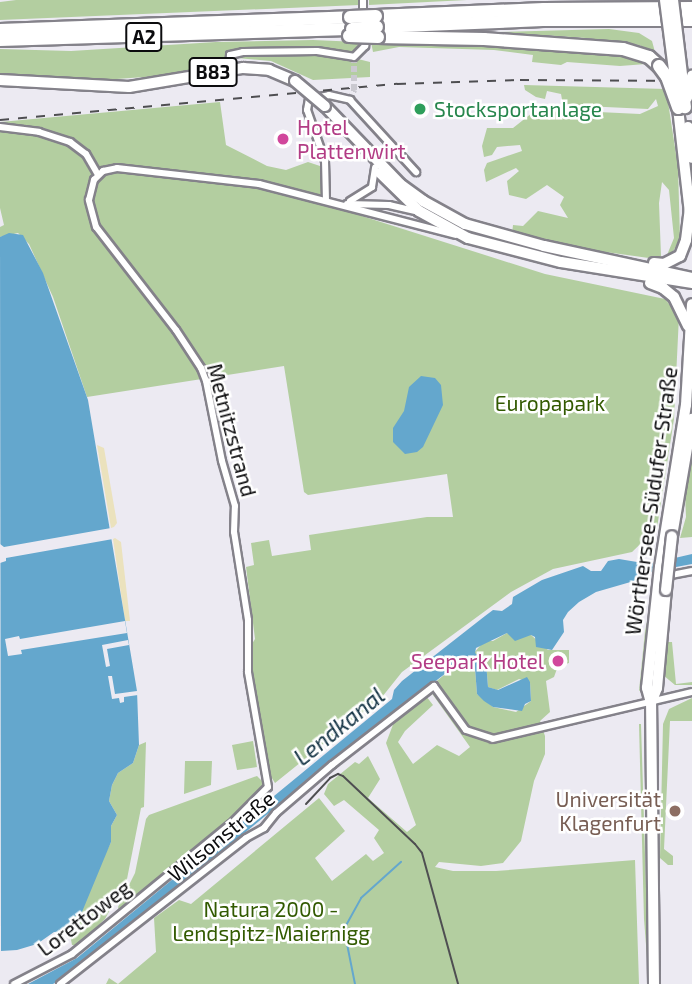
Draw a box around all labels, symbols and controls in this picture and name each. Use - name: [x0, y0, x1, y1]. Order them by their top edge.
- road number: A2: [125, 22, 163, 52]
- road number: B83: [188, 57, 238, 88]
- place label: Stocksportanlage: [434, 96, 602, 122]
- marker: Stocksportanlage: [412, 101, 428, 117]
- place label: Hotel Plattenwirt: [297, 114, 406, 164]
- marker: Hotel Plattenwirt: [275, 131, 291, 147]
- street label: Metnitzstrand: [202, 361, 262, 499]
- street label: Wörthersee-Südufer-Straße: [620, 365, 682, 637]
- park label: Europapark: [495, 390, 605, 416]
- place label: Seepark Hotel: [411, 648, 544, 674]
- marker: Seepark Hotel: [550, 653, 566, 669]
- water label: Lendkanal: [288, 681, 390, 771]
- street label: Wilsonstraße: [162, 785, 280, 887]
- place label: Universität Klagenfurt: [555, 786, 661, 836]
- marker: Universität Klagenfurt: [667, 803, 683, 819]
- street label: Lorettoweg: [32, 875, 136, 961]
- park label: Natura 2000 - Lendspitz-Maiernigg: [172, 896, 370, 946]

